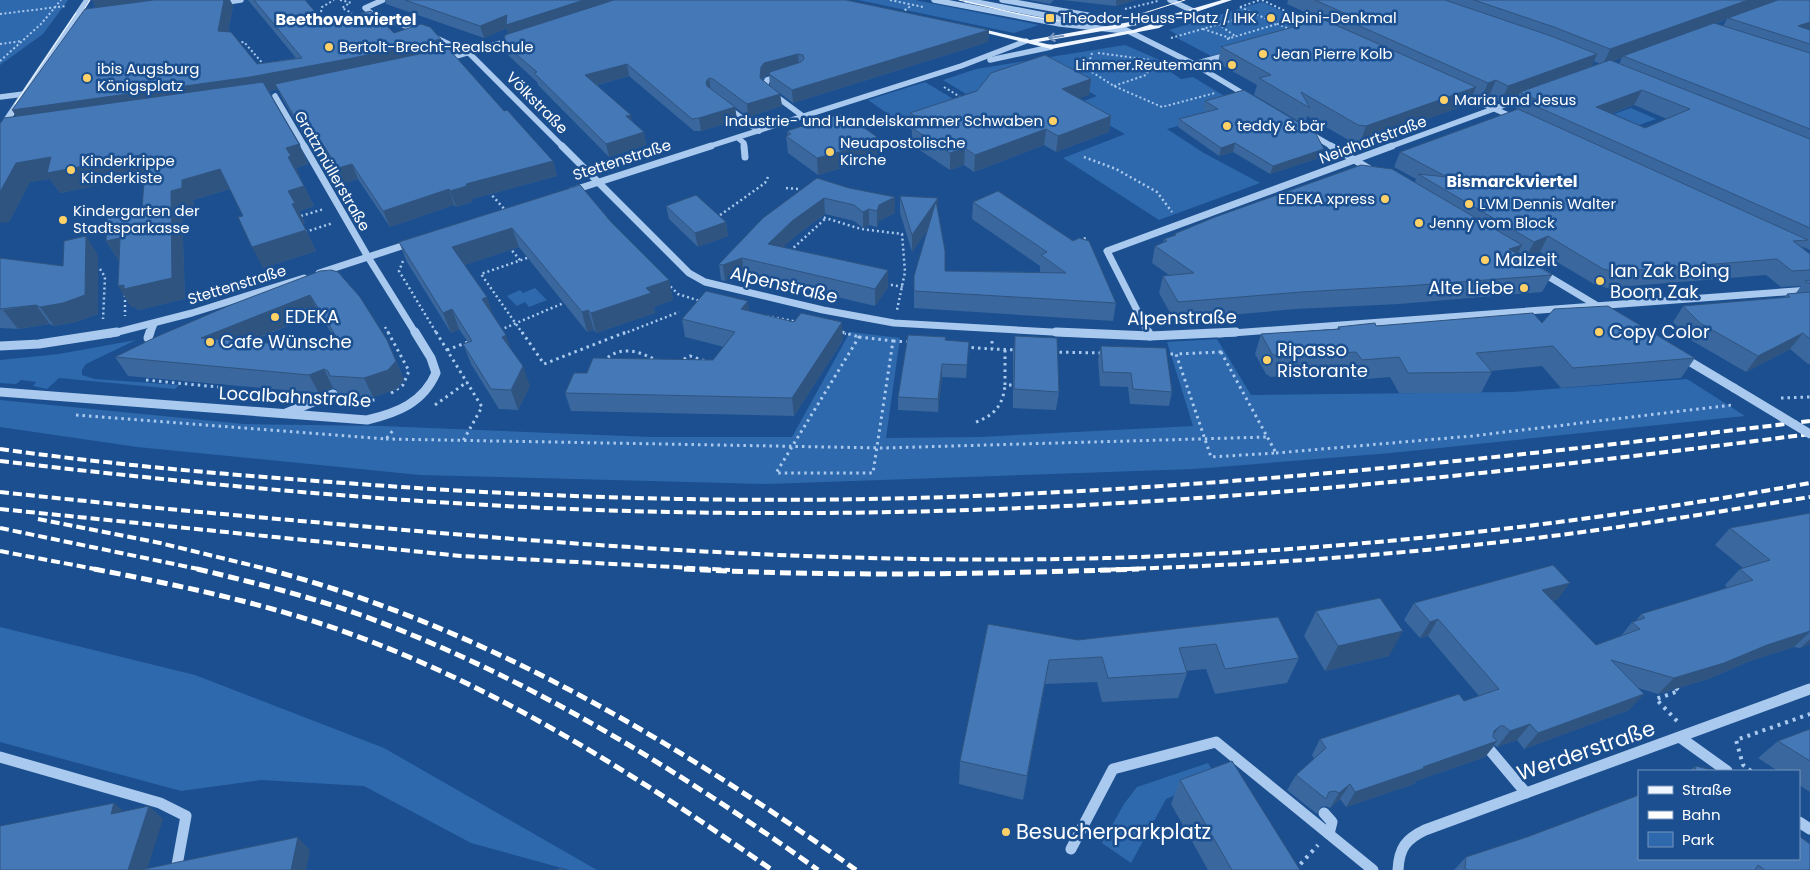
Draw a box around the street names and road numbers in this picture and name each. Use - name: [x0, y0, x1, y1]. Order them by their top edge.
- street label: Völkstraße: [502, 67, 573, 138]
- street label: Gratzmüllerstraße: [289, 107, 375, 235]
- street label: Neidhartstraße: [1316, 110, 1430, 169]
- street label: Stettenstraße: [570, 134, 674, 185]
- street label: Stettenstraße: [185, 260, 289, 309]
- street label: Alpenstraße: [728, 260, 840, 309]
- street label: Alpenstraße: [1127, 304, 1237, 331]
- street label: Localbahnstraße: [218, 380, 372, 413]
- street label: Werderstraße: [1513, 713, 1659, 788]

